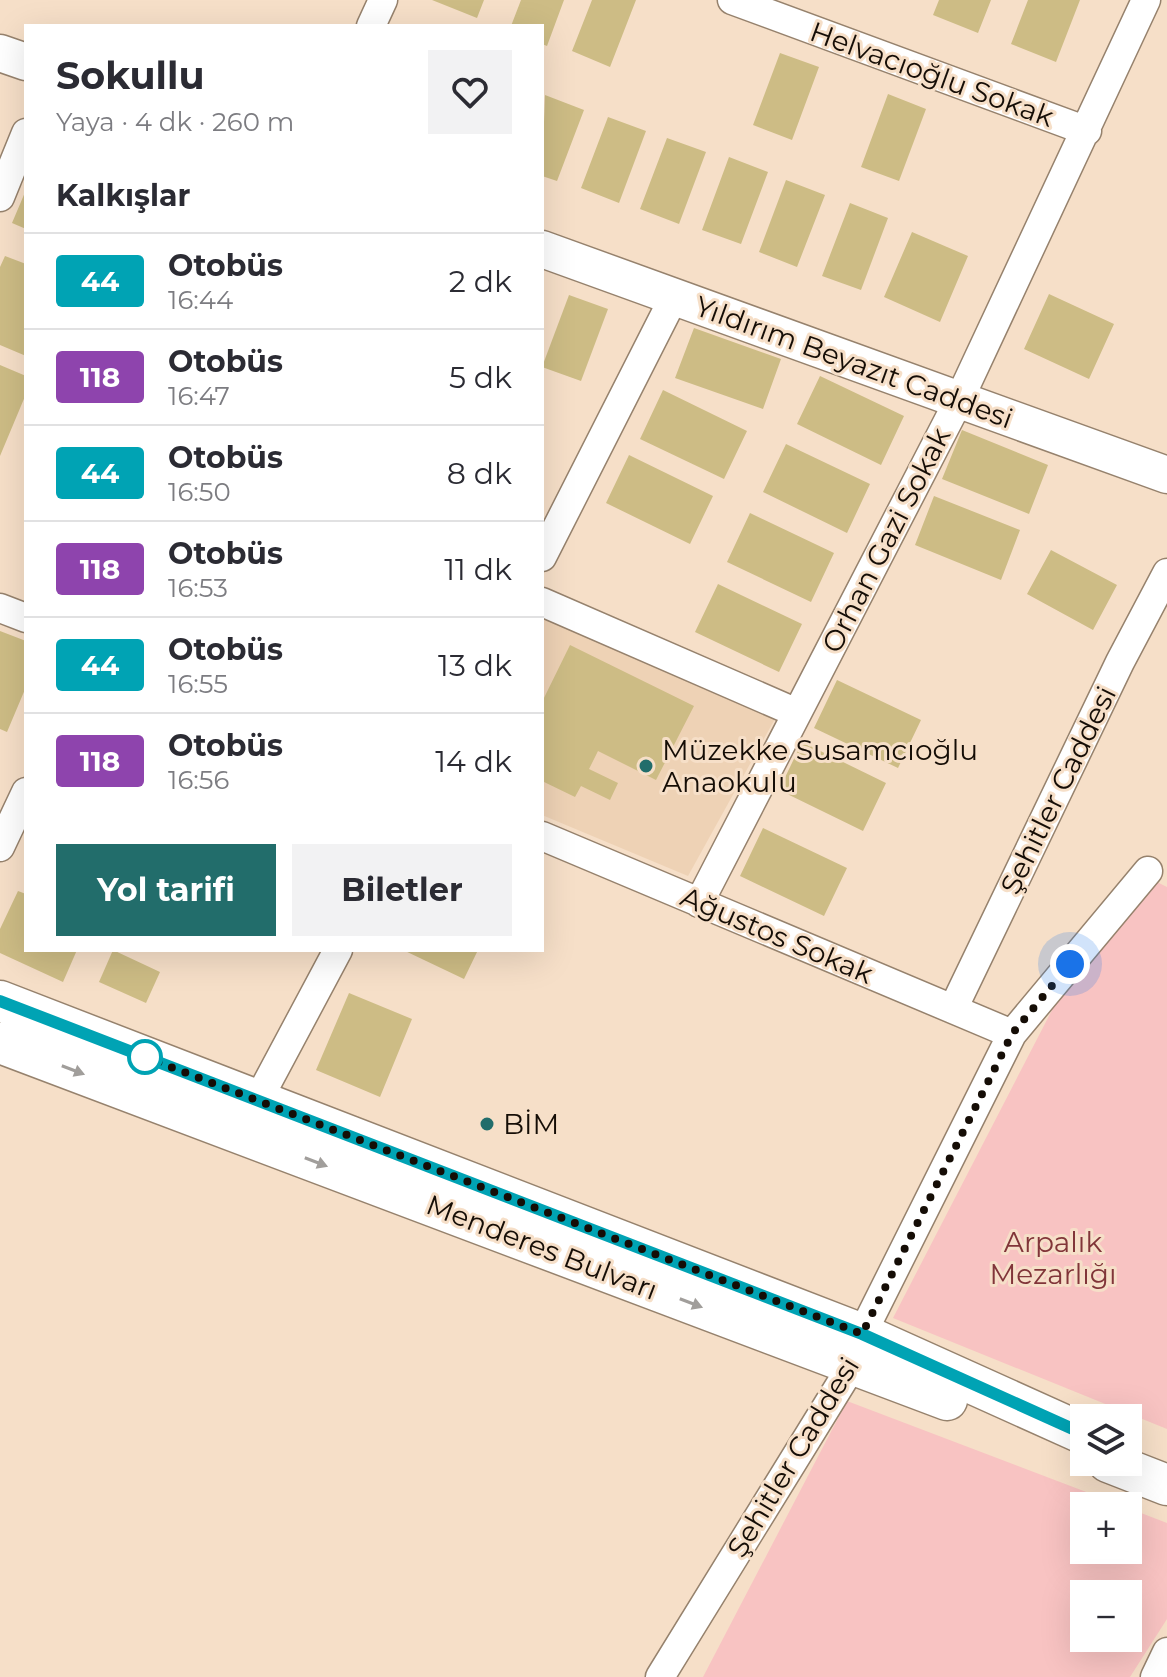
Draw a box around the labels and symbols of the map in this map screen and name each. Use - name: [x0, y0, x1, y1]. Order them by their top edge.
- street label: Helvacıoğlu Sokak: [806, 14, 1059, 134]
- street label: Yıldırım Beyazıt Caddesi: [690, 289, 1018, 435]
- street label: Orhan Gazi Sokak: [815, 422, 958, 658]
- street label: Şehitler Caddesi: [993, 681, 1123, 899]
- place label: Müzekke Susamcıoğlu Anaokulu: [662, 733, 978, 799]
- marker: Müzekke Susamcıoğlu Anaokulu: [637, 757, 655, 775]
- street label: Ağustos Sokak: [676, 879, 878, 991]
- your location: [1050, 944, 1090, 984]
- unlabelled marker: [128, 1040, 162, 1074]
- one-way arrow: [61, 1064, 85, 1077]
- place label: BİM: [503, 1107, 559, 1141]
- marker: BİM: [478, 1115, 496, 1133]
- one-way arrow: [304, 1156, 328, 1169]
- street label: Menderes Bulvarı: [422, 1187, 662, 1307]
- park label: Arpalık Mezarlığı: [989, 1225, 1117, 1291]
- one-way arrow: [679, 1297, 703, 1310]
- street label: Şehitler Caddesi: [720, 1351, 866, 1563]

